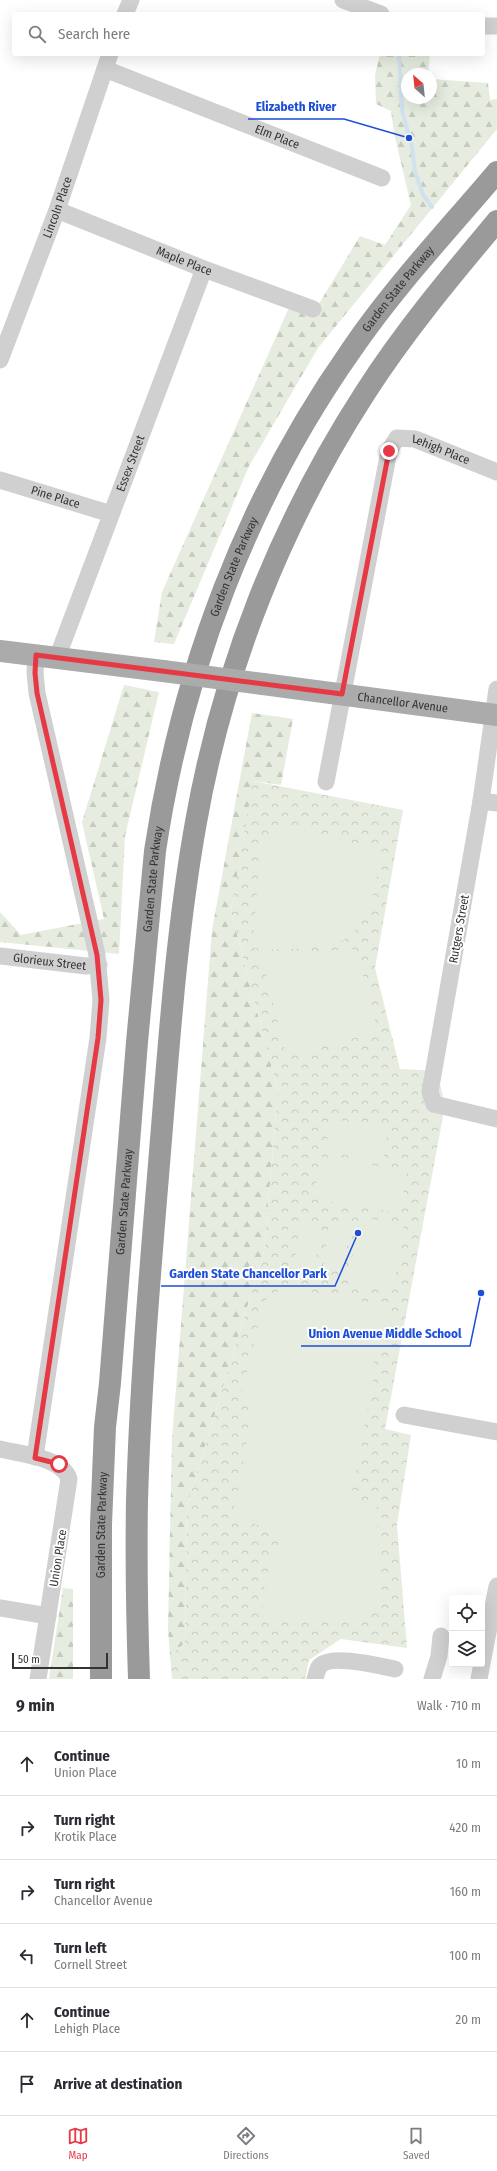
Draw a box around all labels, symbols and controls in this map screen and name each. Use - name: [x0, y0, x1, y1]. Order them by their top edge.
- search box: [12, 12, 485, 56]
- icon: search: [26, 23, 48, 45]
- text: Search here: [58, 25, 130, 43]
- north arrow: [401, 68, 437, 104]
- callout: Elizabeth River: [248, 94, 344, 119]
- text: Elizabeth River: [256, 99, 336, 114]
- street label: Elm Place: [253, 122, 302, 152]
- street label: Lincoln Place: [40, 175, 75, 240]
- street label: Garden State Parkway: [359, 243, 437, 335]
- street label: Maple Place: [154, 244, 214, 278]
- street label: Lehigh Place: [412, 432, 472, 467]
- street label: Essex Street: [114, 433, 148, 494]
- route end: [380, 442, 398, 460]
- street label: Pine Place: [29, 483, 82, 511]
- street label: Garden State Parkway: [207, 514, 261, 619]
- street label: Chancellor Avenue: [357, 690, 449, 715]
- street label: Garden State Parkway: [140, 825, 166, 933]
- street label: Rutgers Street: [446, 894, 472, 964]
- street label: Glorieux Street: [12, 951, 87, 973]
- street label: Garden State Parkway: [113, 1148, 136, 1256]
- callout: Garden State Chancellor Park: [161, 1261, 335, 1286]
- text: Garden State Chancellor Park: [169, 1266, 327, 1281]
- callout: Union Avenue Middle School: [301, 1321, 470, 1346]
- text: Union Avenue Middle School: [308, 1326, 462, 1341]
- route start: [50, 1455, 68, 1473]
- street label: Garden State Parkway: [94, 1471, 110, 1578]
- street label: Union Place: [47, 1528, 69, 1588]
- map controls: [449, 1595, 485, 1667]
- button: locate: [449, 1595, 485, 1631]
- button: layers: [449, 1631, 485, 1667]
- scale bar: [12, 1651, 108, 1670]
- text: 50 m: [18, 1653, 40, 1666]
- text: 9 min: [16, 1695, 55, 1716]
- text: Walk · 710 m: [417, 1698, 481, 1713]
- text: Continue: [54, 1747, 110, 1765]
- icon: ahead: [16, 1753, 38, 1775]
- text: 10 m: [456, 1756, 481, 1771]
- text: Union Place: [54, 1765, 117, 1780]
- text: Turn right: [54, 1811, 115, 1829]
- icon: right: [16, 1817, 38, 1839]
- text: 420 m: [449, 1820, 481, 1835]
- text: Krotik Place: [54, 1829, 117, 1844]
- text: Turn right: [54, 1875, 115, 1893]
- icon: right: [16, 1881, 38, 1903]
- text: 160 m: [450, 1884, 481, 1899]
- text: Chancellor Avenue: [54, 1893, 153, 1908]
- text: Turn left: [54, 1939, 107, 1957]
- icon: left: [16, 1945, 38, 1967]
- text: 100 m: [449, 1948, 481, 1963]
- text: Cornell Street: [54, 1957, 127, 1972]
- text: Continue: [54, 2003, 110, 2021]
- icon: ahead: [16, 2009, 38, 2031]
- text: 20 m: [455, 2012, 481, 2027]
- text: Lehigh Place: [54, 2021, 120, 2036]
- icon: arrive: [16, 2073, 38, 2095]
- text: Arrive at destination: [54, 2075, 182, 2093]
- tab: Map: [67, 2125, 89, 2162]
- tab: Directions: [223, 2125, 269, 2162]
- tab: Saved: [403, 2125, 430, 2162]

